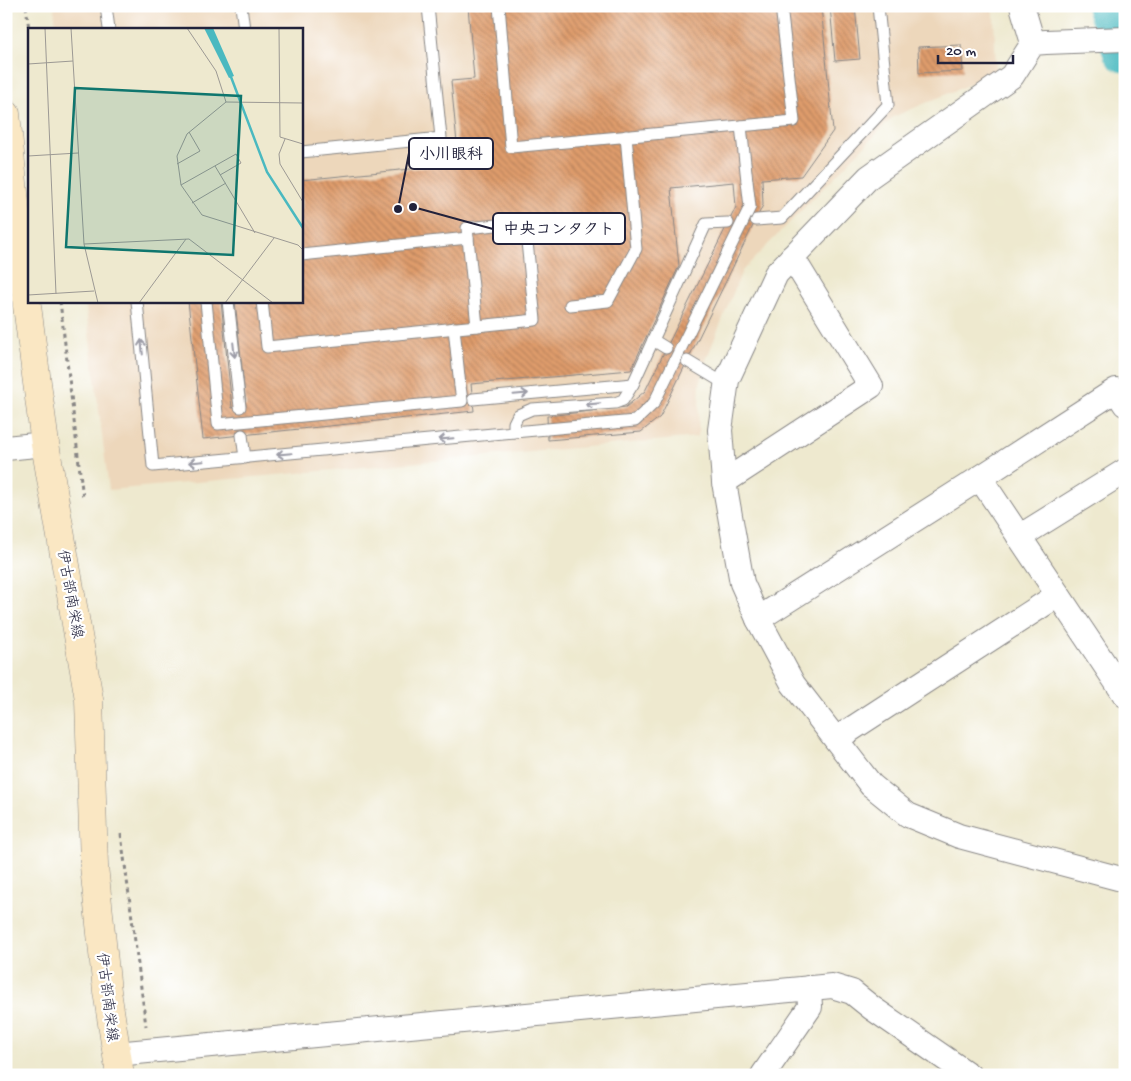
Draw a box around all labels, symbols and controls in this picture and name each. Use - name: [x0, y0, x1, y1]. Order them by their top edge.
- inset map: [28, 28, 302, 302]
- scale bar: [938, 32, 1014, 64]
- text: 20 m: [946, 43, 976, 61]
- callout: 小川眼科: [409, 138, 493, 169]
- text: 小川眼科: [419, 146, 483, 166]
- callout: 中央コンタクト: [493, 213, 625, 244]
- text: 中央コンタクト: [503, 220, 615, 241]
- one-way arrow: [137, 340, 146, 356]
- one-way arrow: [229, 341, 238, 357]
- one-way arrow: [513, 390, 529, 399]
- one-way arrow: [586, 400, 602, 409]
- one-way arrow: [438, 434, 454, 444]
- one-way arrow: [276, 449, 292, 459]
- one-way arrow: [188, 457, 204, 467]
- street label: 伊古部南栄線: [52, 548, 87, 640]
- street label: 伊古部南栄線: [92, 951, 121, 1043]

